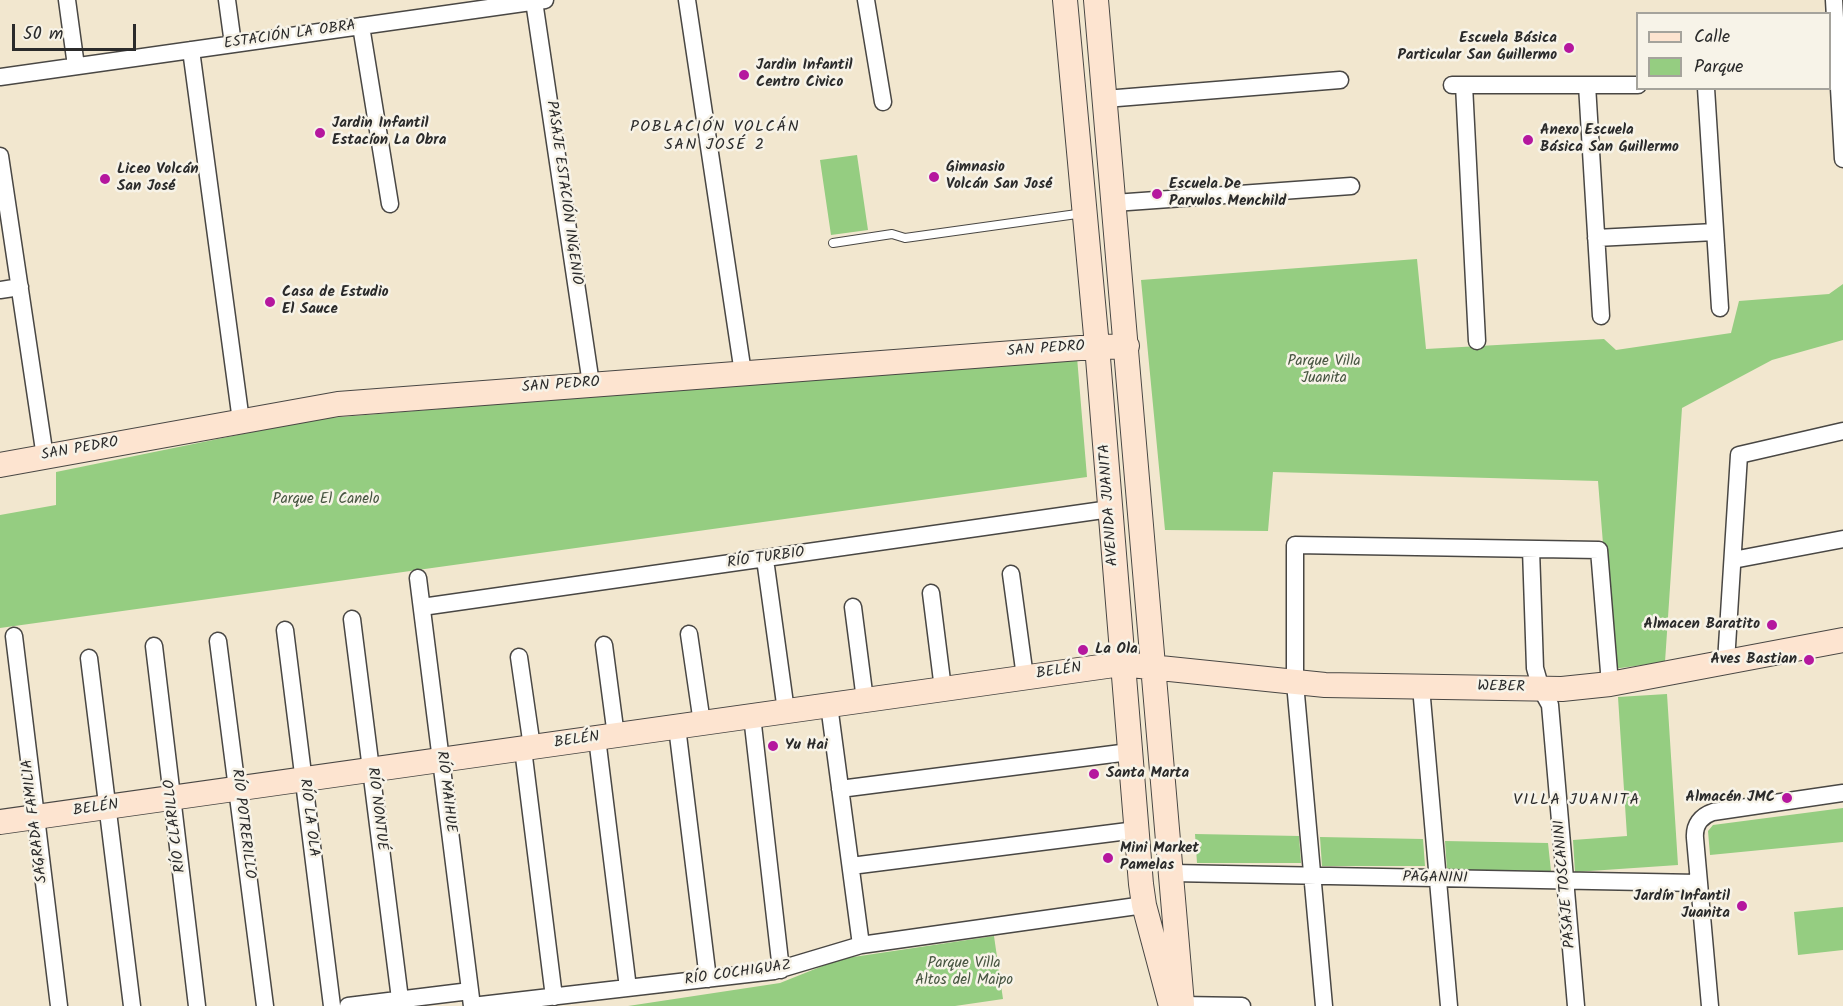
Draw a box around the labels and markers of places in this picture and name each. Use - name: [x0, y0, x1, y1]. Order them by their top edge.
- place label: Escuela Básica Particular San Guillermo: [1398, 30, 1557, 65]
- marker: Escuela Básica Particular San Guillermo: [1562, 41, 1576, 55]
- place label: Jardin Infantil Centro Civico: [756, 57, 853, 92]
- marker: Jardin Infantil Centro Civico: [737, 68, 751, 82]
- place label: Jardin Infantil Estacíon La Obra: [332, 115, 446, 150]
- place label: Anexo Escuela Básica San Guillermo: [1540, 122, 1679, 157]
- marker: Jardin Infantil Estacíon La Obra: [313, 126, 327, 140]
- marker: Anexo Escuela Básica San Guillermo: [1521, 133, 1535, 147]
- place label: Gimnasio Volcán San José: [946, 159, 1052, 194]
- place label: Liceo Volcán San José: [117, 161, 199, 196]
- marker: Gimnasio Volcán San José: [927, 170, 941, 184]
- marker: Liceo Volcán San José: [98, 172, 112, 186]
- place label: Escuela De Parvulos Menchild: [1169, 176, 1286, 211]
- marker: Escuela De Parvulos Menchild: [1150, 187, 1164, 201]
- place label: Casa de Estudio El Sauce: [282, 284, 389, 319]
- marker: Casa de Estudio El Sauce: [263, 295, 277, 309]
- place label: Almacen Baratito: [1644, 616, 1760, 634]
- marker: Almacen Baratito: [1765, 618, 1779, 632]
- place label: La Ola: [1095, 641, 1138, 659]
- marker: La Ola: [1076, 643, 1090, 657]
- place label: Aves Bastian: [1710, 651, 1797, 669]
- marker: Aves Bastian: [1802, 653, 1816, 667]
- place label: Yu Hai: [785, 737, 828, 755]
- marker: Yu Hai: [766, 739, 780, 753]
- place label: Santa Marta: [1106, 765, 1189, 783]
- marker: Santa Marta: [1087, 767, 1101, 781]
- place label: Almacén JMC: [1686, 789, 1775, 807]
- marker: Almacén JMC: [1780, 791, 1794, 805]
- place label: Mini Market Pamelas: [1120, 840, 1199, 875]
- marker: Mini Market Pamelas: [1101, 851, 1115, 865]
- place label: Jardín Infantil Juanita: [1633, 888, 1730, 923]
- marker: Jardín Infantil Juanita: [1735, 899, 1749, 913]

